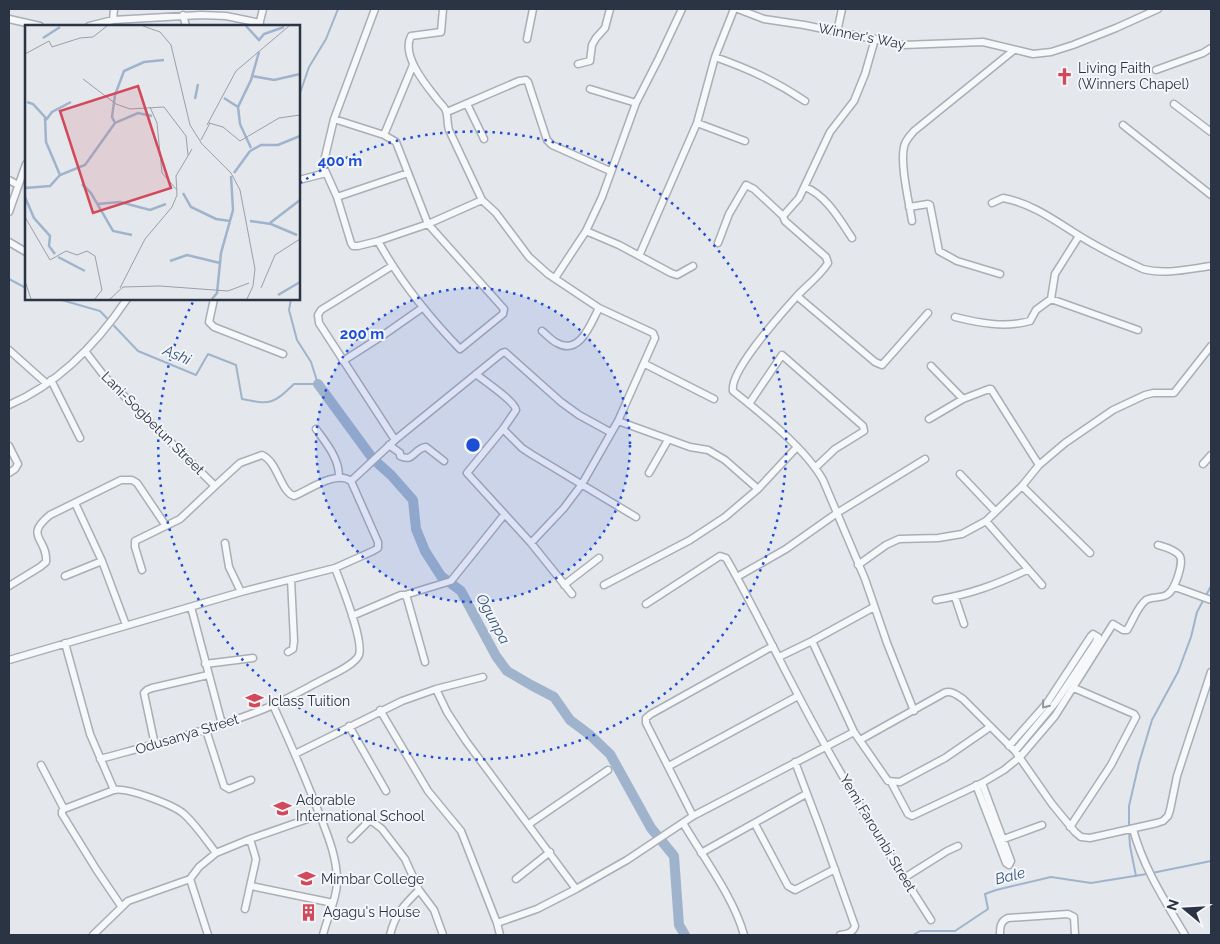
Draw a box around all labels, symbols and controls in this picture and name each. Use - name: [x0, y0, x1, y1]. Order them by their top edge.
- street label: Winner's Way: [817, 20, 907, 52]
- inset map: [25, 25, 300, 300]
- place label: Living Faith (Winners Chapel): [1078, 60, 1189, 92]
- church icon: Living Faith (Winners Chapel): [1054, 66, 1074, 86]
- text: 400 m: [318, 152, 362, 170]
- text: 200 m: [340, 325, 384, 343]
- water label: Ashi: [160, 341, 194, 369]
- street label: Lani-Sogbetun Street: [98, 368, 208, 478]
- centre of rings: [464, 436, 482, 454]
- water label: Ogunpa: [472, 591, 514, 647]
- school or university icon: Iclass Tuition: [244, 691, 264, 711]
- place label: Iclass Tuition: [268, 693, 350, 709]
- one-way arrow: [1041, 700, 1050, 709]
- street label: Odusanya Street: [133, 711, 241, 757]
- street label: Yemi Farounbi Street: [837, 771, 920, 895]
- place label: Adorable International School: [296, 792, 425, 824]
- school or university icon: Adorable International School: [272, 798, 292, 818]
- water label: Bale: [993, 864, 1027, 888]
- school or university icon: Mimbar College: [297, 869, 317, 889]
- place label: Mimbar College: [321, 871, 424, 887]
- north arrow: [1160, 884, 1210, 934]
- text: N: [1163, 897, 1182, 913]
- building icon: Agagu's House: [299, 902, 319, 922]
- place label: Agagu's House: [323, 904, 420, 920]

